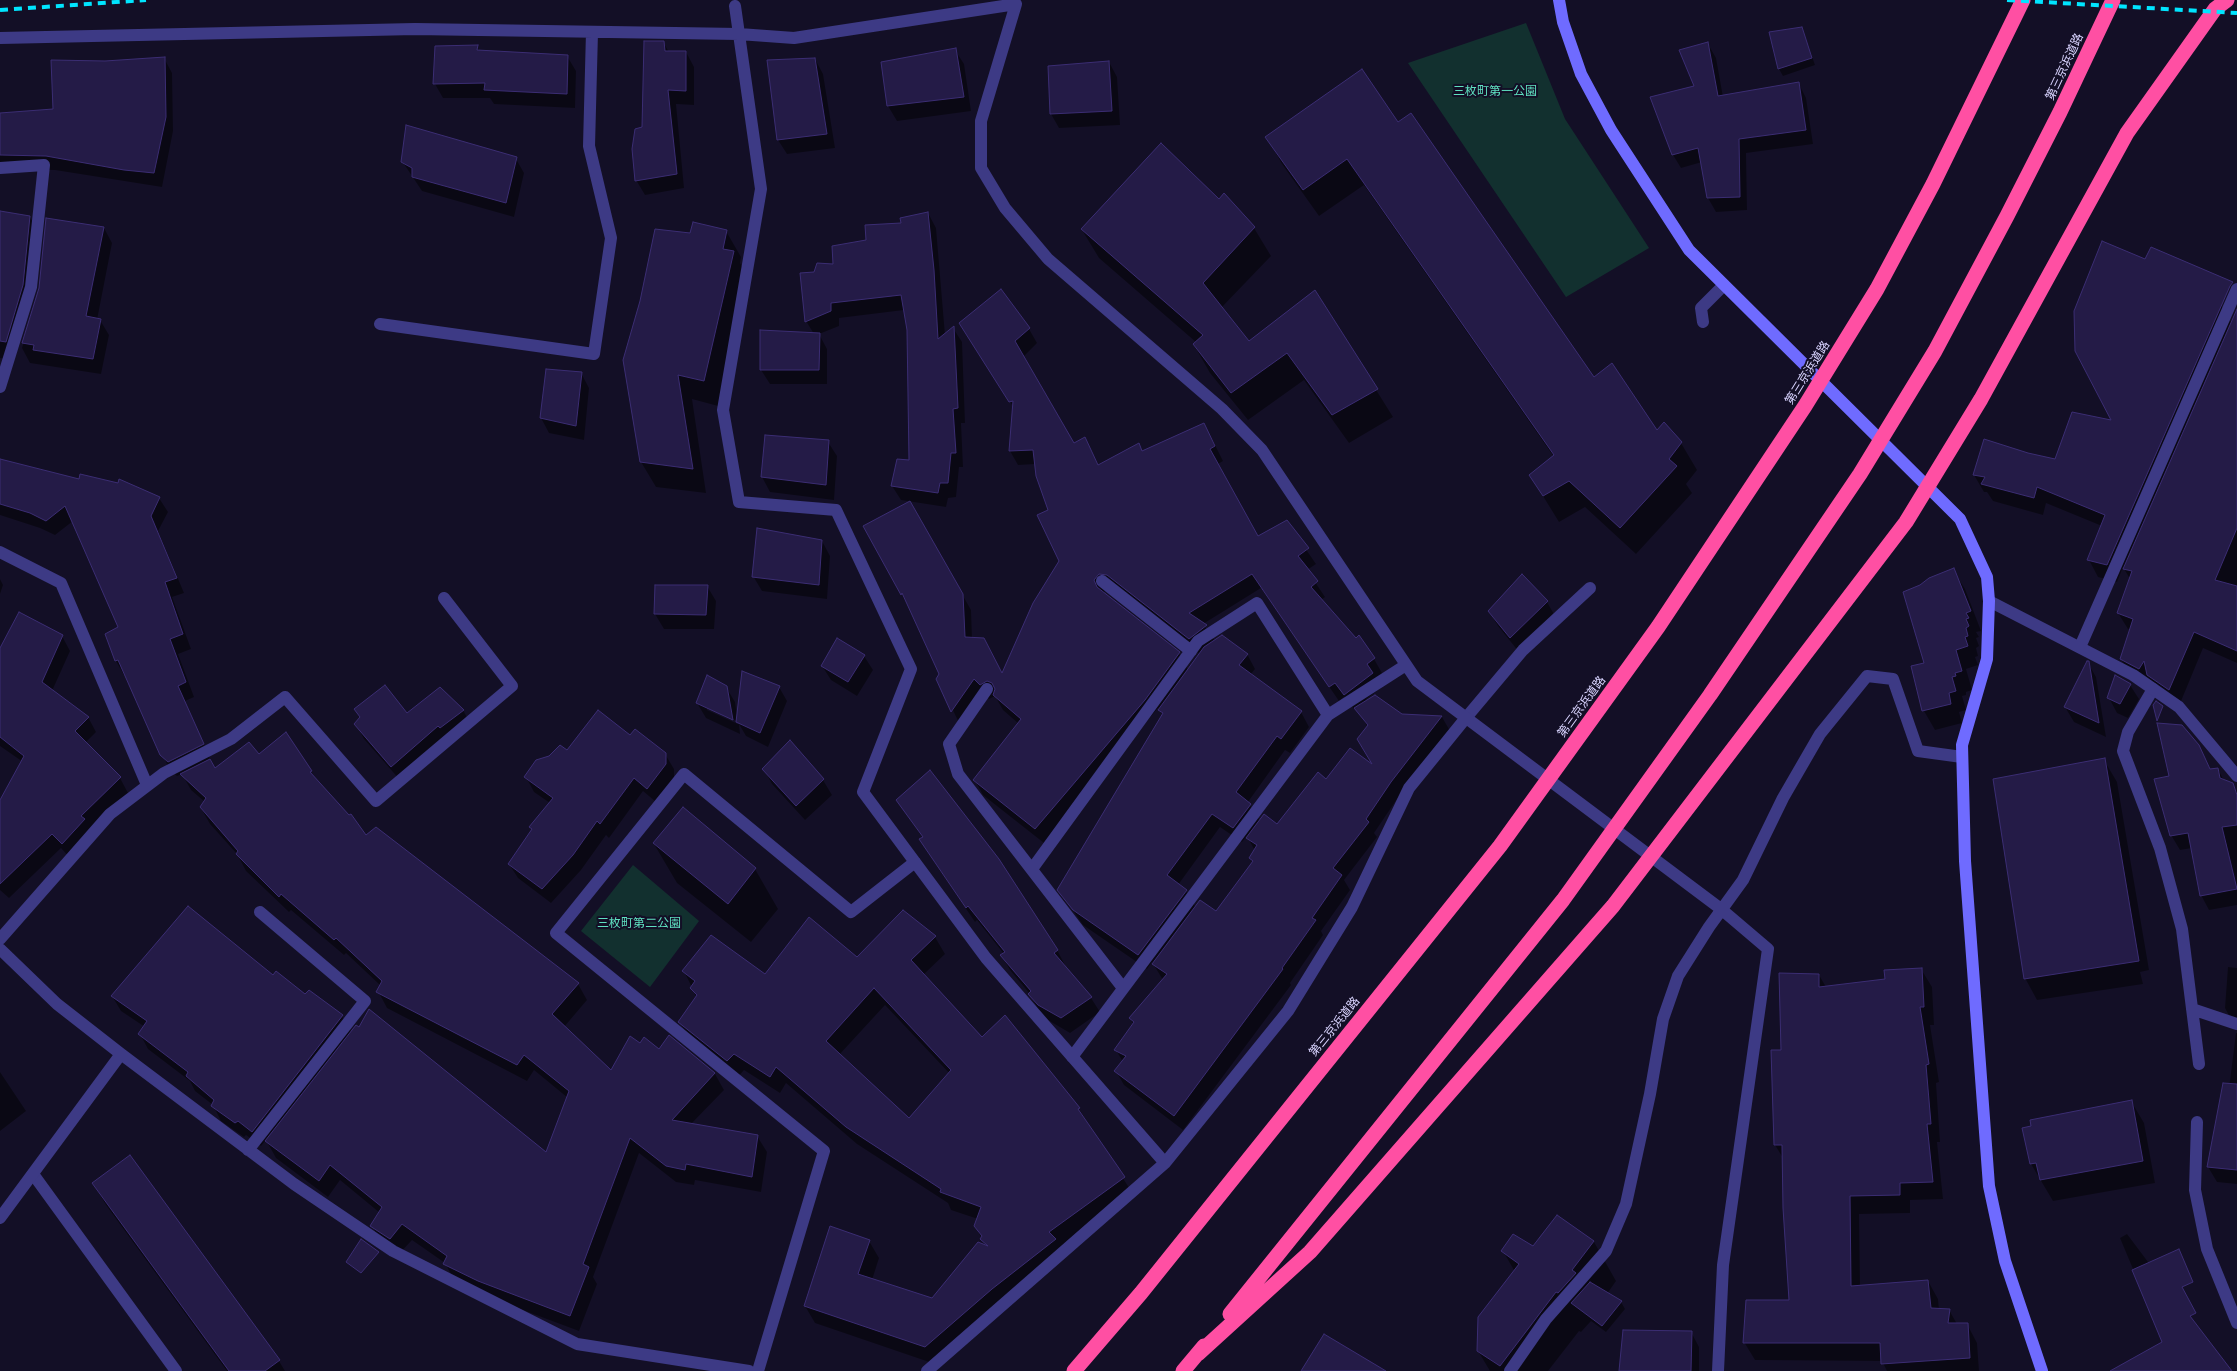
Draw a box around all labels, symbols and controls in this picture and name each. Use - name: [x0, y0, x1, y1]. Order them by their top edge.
- street label: 第三京浜道路: [2043, 31, 2087, 103]
- park label: 三枚町第一公園: [1453, 85, 1537, 99]
- street label: 第三京浜道路: [1783, 339, 1833, 407]
- street label: 第三京浜道路: [1555, 674, 1609, 740]
- park label: 三枚町第二公園: [597, 917, 681, 931]
- street label: 第三京浜道路: [1307, 994, 1363, 1060]

